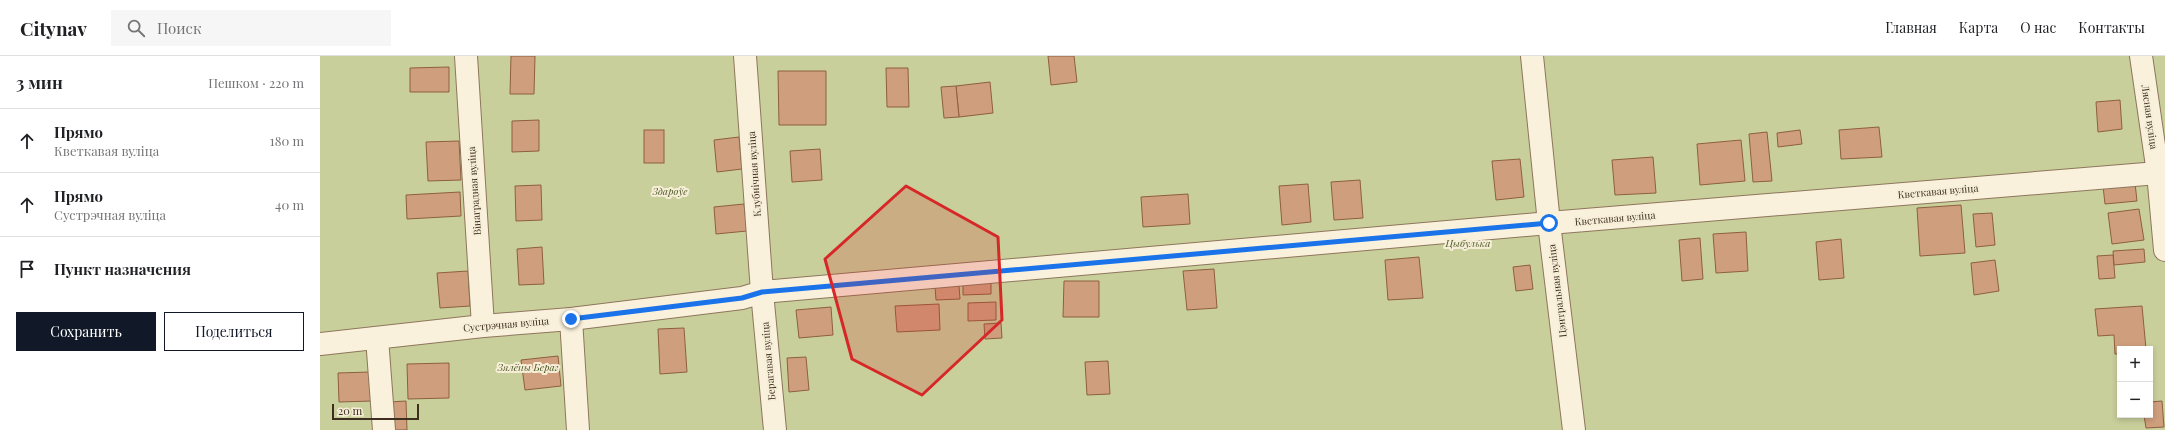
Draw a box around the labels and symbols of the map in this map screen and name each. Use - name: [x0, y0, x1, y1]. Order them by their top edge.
- street label: Лясная вуліца: [2138, 83, 2161, 150]
- street label: Клубнічная вуліца: [744, 131, 764, 217]
- street label: Вінаградная вуліца: [464, 146, 484, 236]
- street label: Кветкавая вуліца: [1897, 181, 1979, 201]
- park label: Здароўе: [651, 184, 688, 198]
- street label: Кветкавая вуліца: [1574, 208, 1656, 228]
- route start: [1540, 214, 1558, 232]
- park label: Цыбулька: [1445, 236, 1490, 250]
- street label: Цэнтральная вуліца: [1544, 244, 1570, 338]
- route end: [562, 310, 580, 328]
- street label: Сустрэчная вуліца: [462, 313, 550, 335]
- street label: Берагавая вуліца: [758, 321, 778, 401]
- park label: Зялёны Бераг: [497, 360, 559, 374]
- scale bar: [332, 402, 419, 421]

